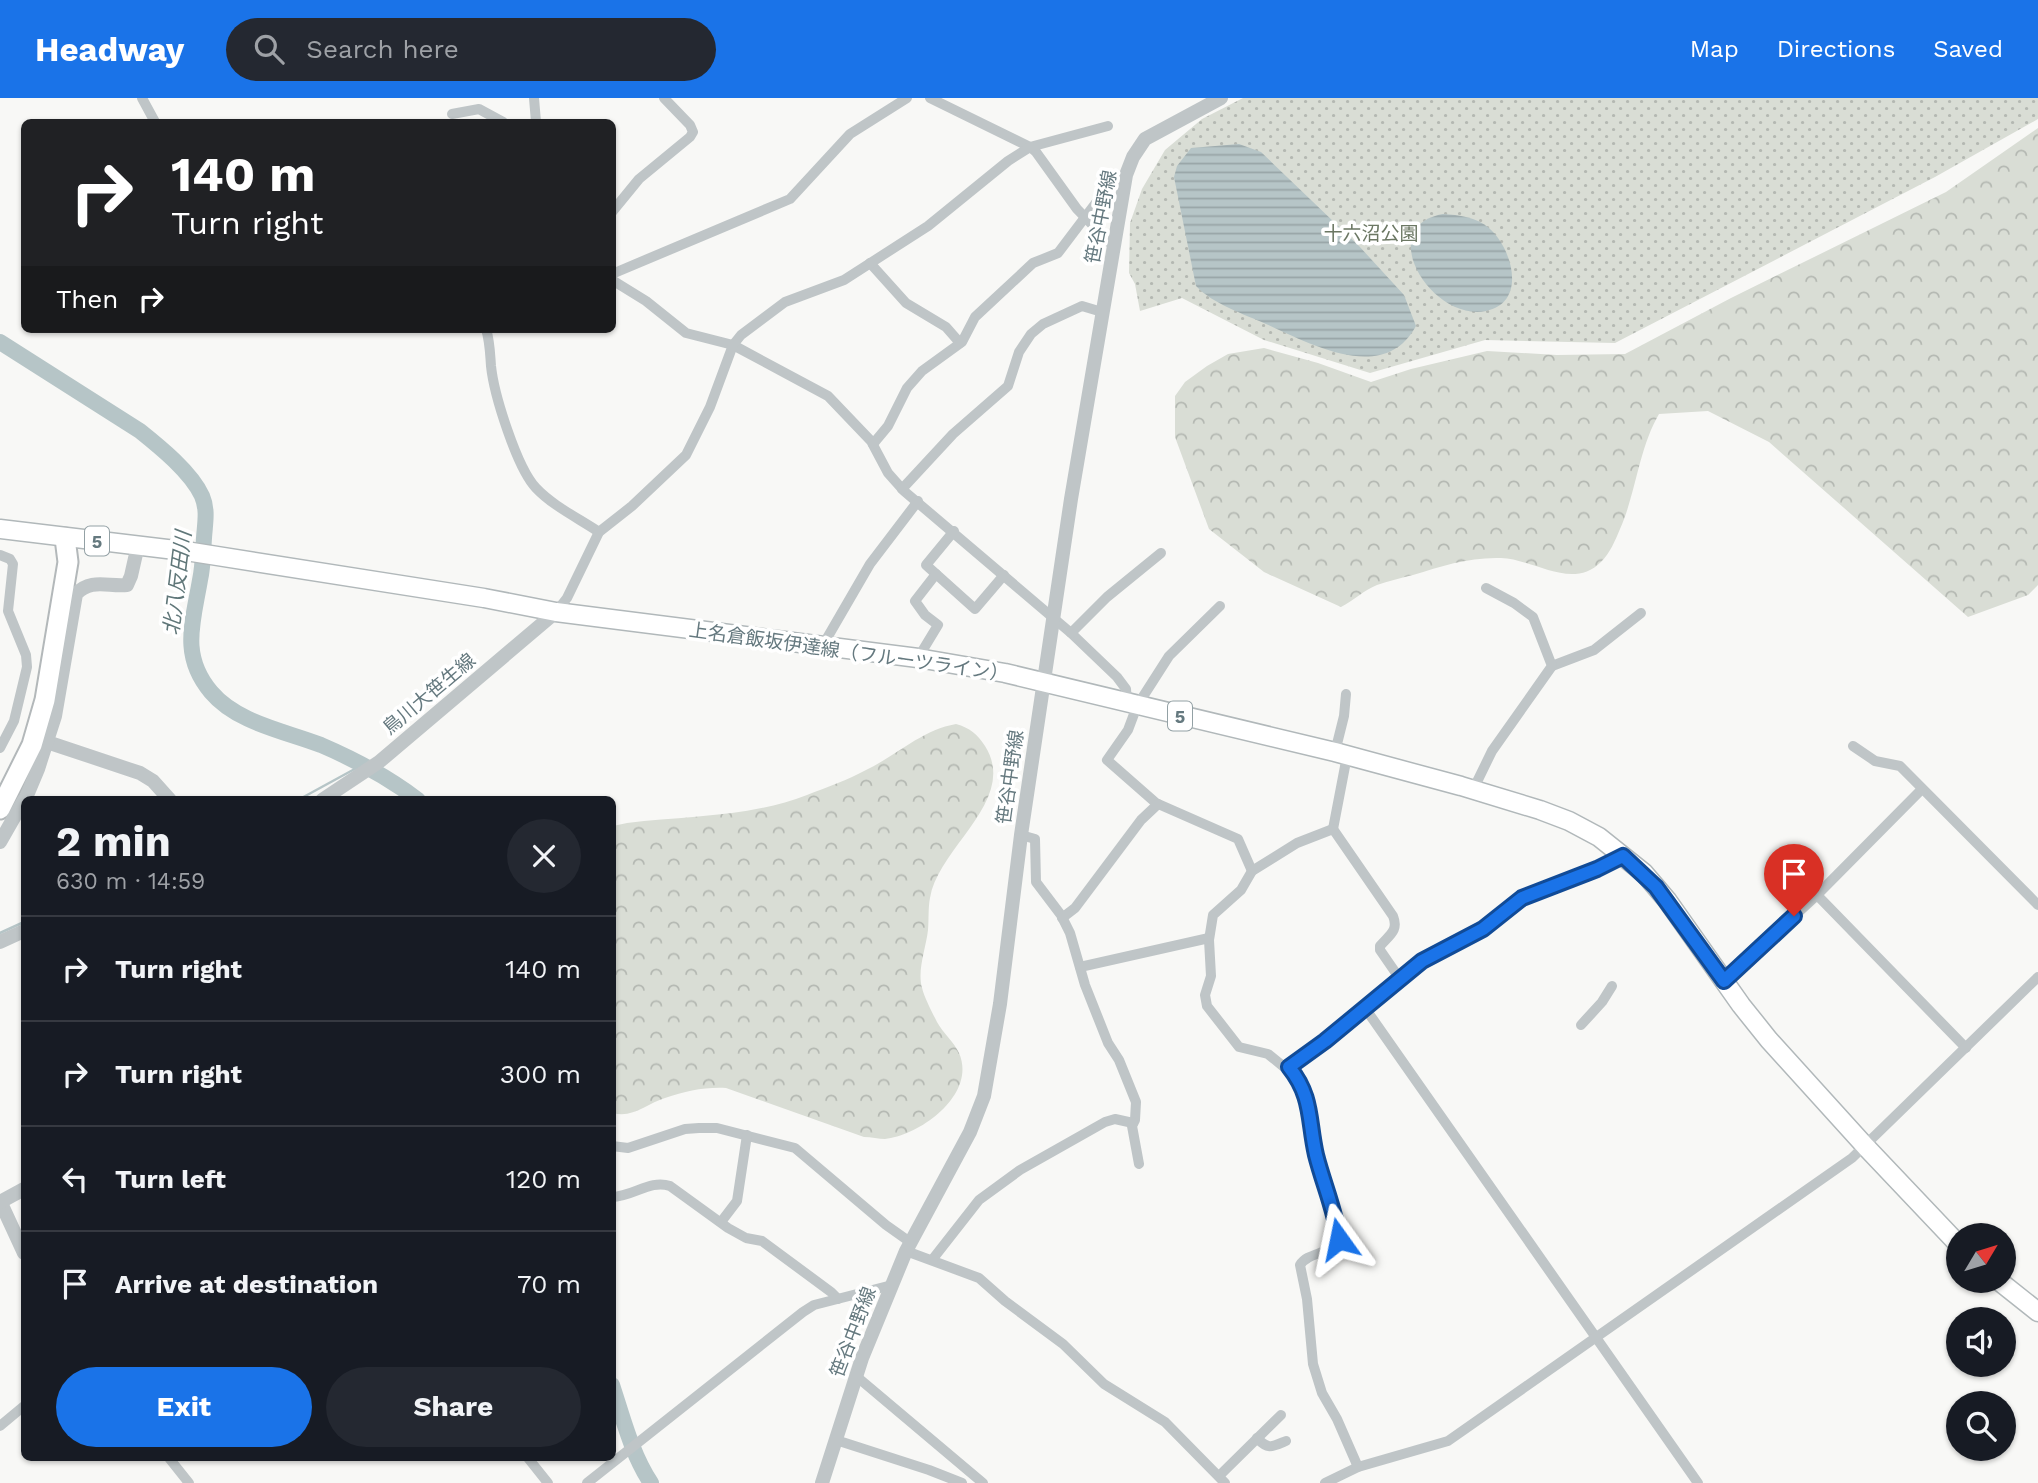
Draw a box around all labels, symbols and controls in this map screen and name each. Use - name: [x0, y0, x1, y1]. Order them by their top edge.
- search box: [226, 18, 716, 81]
- text: Headway: [35, 30, 184, 69]
- icon: search: [250, 30, 288, 68]
- text: Search here: [306, 34, 459, 64]
- text: Map: [1690, 35, 1739, 63]
- text: Directions: [1777, 35, 1895, 63]
- text: Saved: [1933, 35, 2003, 63]
- text: 140 m: [171, 145, 315, 203]
- icon: right: [56, 147, 147, 238]
- street label: 笹谷中野線: [1081, 168, 1121, 266]
- text: Turn right: [171, 204, 323, 242]
- park label: 十六沼公園: [1323, 222, 1419, 245]
- icon: right: [132, 280, 170, 318]
- text: Then: [56, 284, 118, 314]
- road number: 5: [85, 526, 109, 556]
- water label: 北八反田川: [158, 527, 196, 637]
- street label: 上名倉飯坂伊達線（フルーツライン）: [688, 618, 1010, 686]
- street label: 鳥川大笹生線: [378, 649, 480, 739]
- road number: 5: [1168, 702, 1192, 730]
- street label: 笹谷中野線: [992, 728, 1028, 826]
- text: 2 min: [56, 817, 171, 866]
- button: close: [507, 819, 581, 893]
- pin: [1764, 844, 1824, 916]
- icon: arrive: [1775, 855, 1813, 893]
- text: 630 m · 14:59: [56, 868, 205, 895]
- icon: right: [56, 950, 94, 988]
- text: Turn right: [115, 954, 242, 984]
- text: 140 m: [505, 954, 581, 984]
- icon: right: [56, 1055, 94, 1093]
- text: Turn right: [115, 1059, 242, 1089]
- text: 300 m: [500, 1059, 581, 1089]
- icon: left: [56, 1160, 94, 1198]
- text: Turn left: [115, 1164, 226, 1194]
- text: 120 m: [506, 1164, 581, 1194]
- position arrow: [1302, 1202, 1376, 1276]
- north arrow: [1946, 1223, 2016, 1293]
- map controls: [1946, 1223, 2016, 1461]
- icon: arrive: [56, 1265, 94, 1303]
- text: Arrive at destination: [115, 1269, 378, 1299]
- text: 70 m: [517, 1269, 581, 1299]
- street label: 笹谷中野線: [825, 1284, 881, 1380]
- button: sound: [1946, 1307, 2016, 1377]
- button: Exit: [56, 1367, 312, 1447]
- button: Share: [326, 1367, 581, 1447]
- button: search: [1946, 1391, 2016, 1461]

